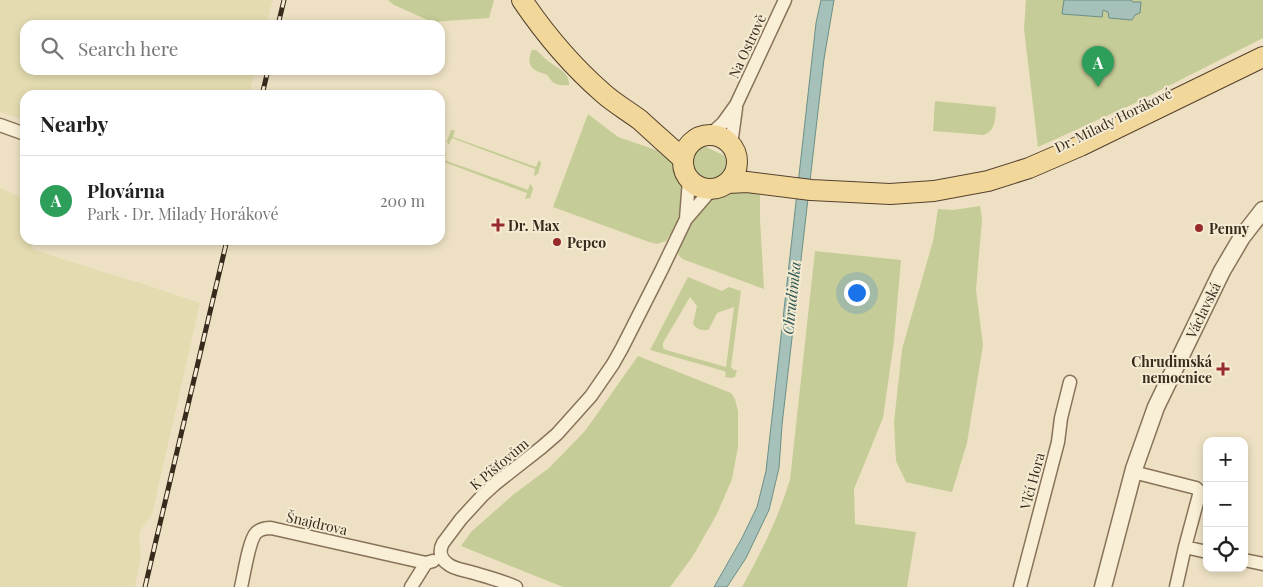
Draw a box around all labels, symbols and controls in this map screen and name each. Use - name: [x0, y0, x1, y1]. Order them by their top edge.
- street label: Na Ostrově: [724, 11, 770, 81]
- search box: [20, 20, 445, 75]
- icon: search: [38, 34, 66, 62]
- text: Search here: [78, 35, 178, 61]
- pin: A: [1082, 46, 1114, 87]
- street label: Dr. Milady Horákové: [1051, 83, 1175, 157]
- text: Nearby: [40, 109, 109, 137]
- text: Plovárna: [87, 177, 165, 203]
- text: A: [51, 190, 61, 211]
- text: 200 m: [380, 190, 425, 211]
- text: Park · Dr. Milady Horákové: [87, 203, 279, 224]
- place label: Dr. Max: [508, 216, 560, 235]
- marker: Dr. Max: [492, 219, 504, 231]
- place label: Penny: [1209, 219, 1250, 238]
- marker: Penny: [1193, 222, 1205, 234]
- place label: Pepco: [567, 233, 606, 252]
- marker: Pepco: [551, 236, 563, 248]
- water label: Chrudimka: [777, 260, 805, 336]
- street label: Václavská: [1181, 279, 1225, 342]
- your location: [844, 280, 870, 306]
- place label: Chrudimská nemocnice: [1131, 352, 1213, 387]
- marker: Chrudimská nemocnice: [1216, 362, 1230, 376]
- street label: K Píšťovům: [466, 433, 533, 494]
- map controls: [1203, 437, 1248, 572]
- button: +: [1203, 437, 1248, 482]
- street label: Vlčí Hora: [1015, 450, 1049, 513]
- button: −: [1203, 482, 1248, 527]
- street label: Šnajdrova: [285, 507, 349, 539]
- button: locate: [1203, 527, 1248, 572]

